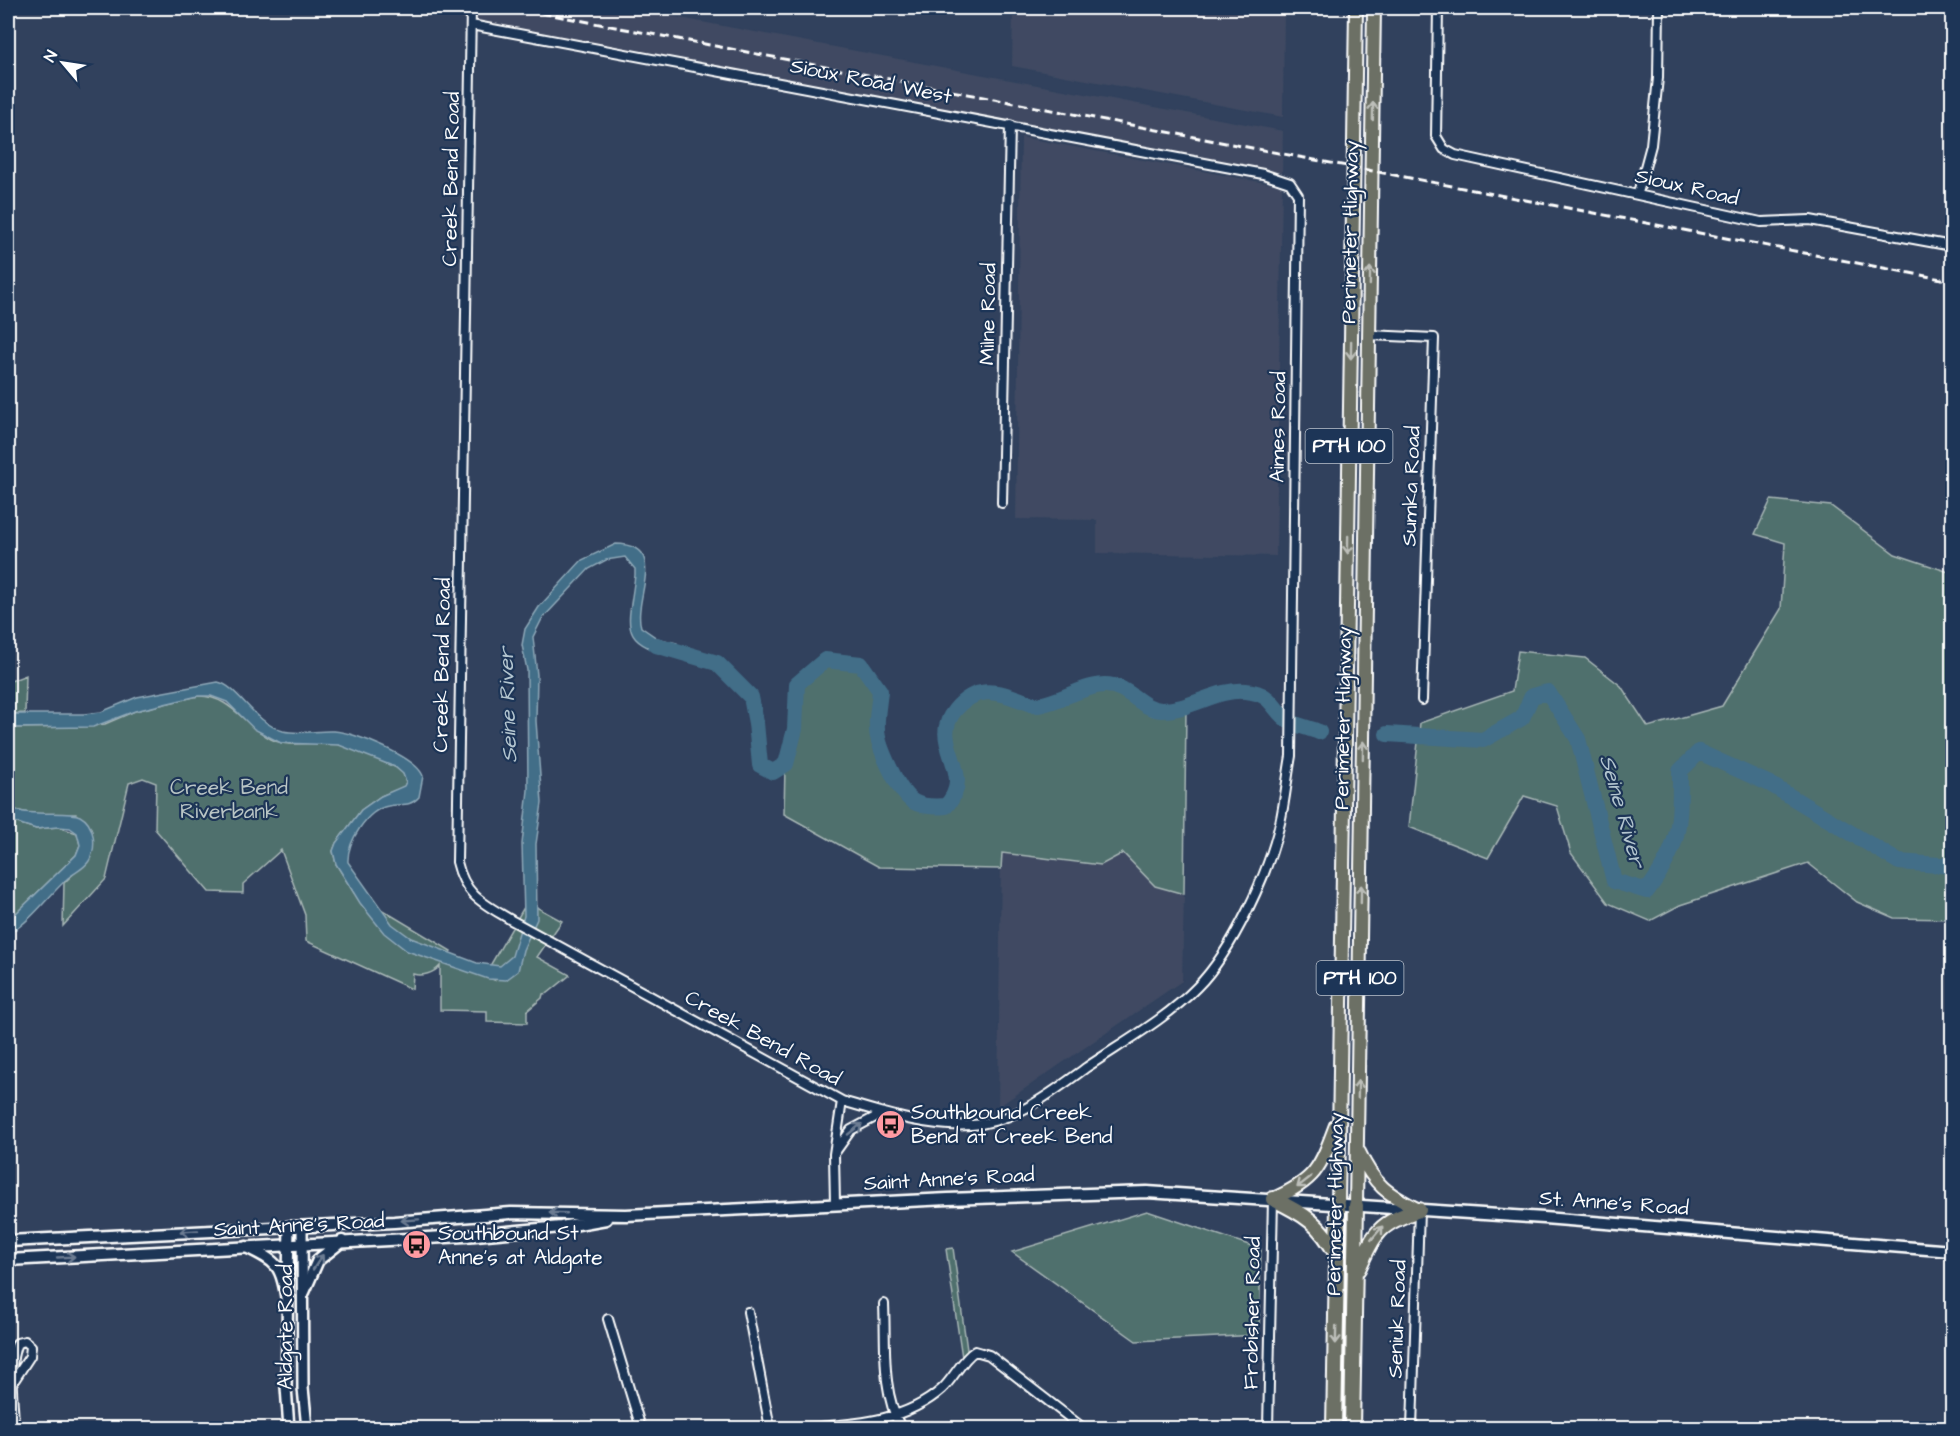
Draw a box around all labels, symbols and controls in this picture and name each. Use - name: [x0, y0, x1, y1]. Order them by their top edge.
- north arrow: [33, 33, 93, 93]
- text: N: [39, 46, 63, 66]
- street label: Sioux Road West: [788, 51, 955, 111]
- street label: Creek Bend Road: [435, 91, 467, 267]
- one-way arrow: [1367, 101, 1379, 121]
- street label: Perimeter Highway: [1334, 140, 1368, 324]
- street label: Sioux Road: [1632, 161, 1742, 213]
- street label: Milne Road: [973, 262, 1003, 365]
- one-way arrow: [1364, 267, 1376, 287]
- one-way arrow: [1345, 340, 1356, 360]
- street label: Aimes Road: [1263, 371, 1293, 483]
- street label: Sumka Road: [1394, 425, 1428, 547]
- road number: PTH 100: [1306, 429, 1392, 463]
- one-way arrow: [1342, 535, 1354, 555]
- street label: Creek Bend Road: [426, 577, 458, 753]
- street label: Perimeter Highway: [1327, 626, 1361, 810]
- water label: Seine River: [490, 644, 526, 763]
- one-way arrow: [1357, 740, 1369, 760]
- water label: Seine River: [1591, 751, 1654, 874]
- park label: Creek Bend Riverbank: [170, 773, 288, 826]
- one-way arrow: [1355, 884, 1367, 904]
- road number: PTH 100: [1316, 961, 1404, 995]
- street label: Creek Bend Road: [680, 983, 847, 1093]
- one-way arrow: [1352, 1079, 1364, 1099]
- place label: Southbound Creek Bend at Creek Bend: [911, 1098, 1113, 1151]
- bus stop icon: Southbound Creek Bend at Creek Bend: [874, 1108, 906, 1140]
- street label: Perimeter Highway: [1319, 1112, 1353, 1296]
- one-way arrow: [847, 1123, 863, 1136]
- street label: Saint Anne's Road: [863, 1160, 1035, 1198]
- one-way arrow: [1296, 1176, 1312, 1189]
- street label: St. Anne's Road: [1538, 1183, 1690, 1223]
- street label: Saint Anne's Road: [213, 1206, 385, 1244]
- one-way arrow: [549, 1207, 569, 1219]
- one-way arrow: [401, 1215, 421, 1226]
- place label: Southbound St Anne's at Aldgate: [438, 1219, 603, 1274]
- one-way arrow: [1370, 1225, 1383, 1241]
- one-way arrow: [180, 1226, 199, 1237]
- bus stop icon: Southbound St Anne's at Aldgate: [401, 1229, 433, 1261]
- street label: Frobisher Road: [1236, 1236, 1268, 1390]
- one-way arrow: [55, 1251, 75, 1262]
- one-way arrow: [312, 1254, 325, 1271]
- street label: Seniuk Road: [1380, 1259, 1414, 1379]
- street label: Aldgate Road: [271, 1264, 302, 1390]
- one-way arrow: [1330, 1324, 1342, 1344]

